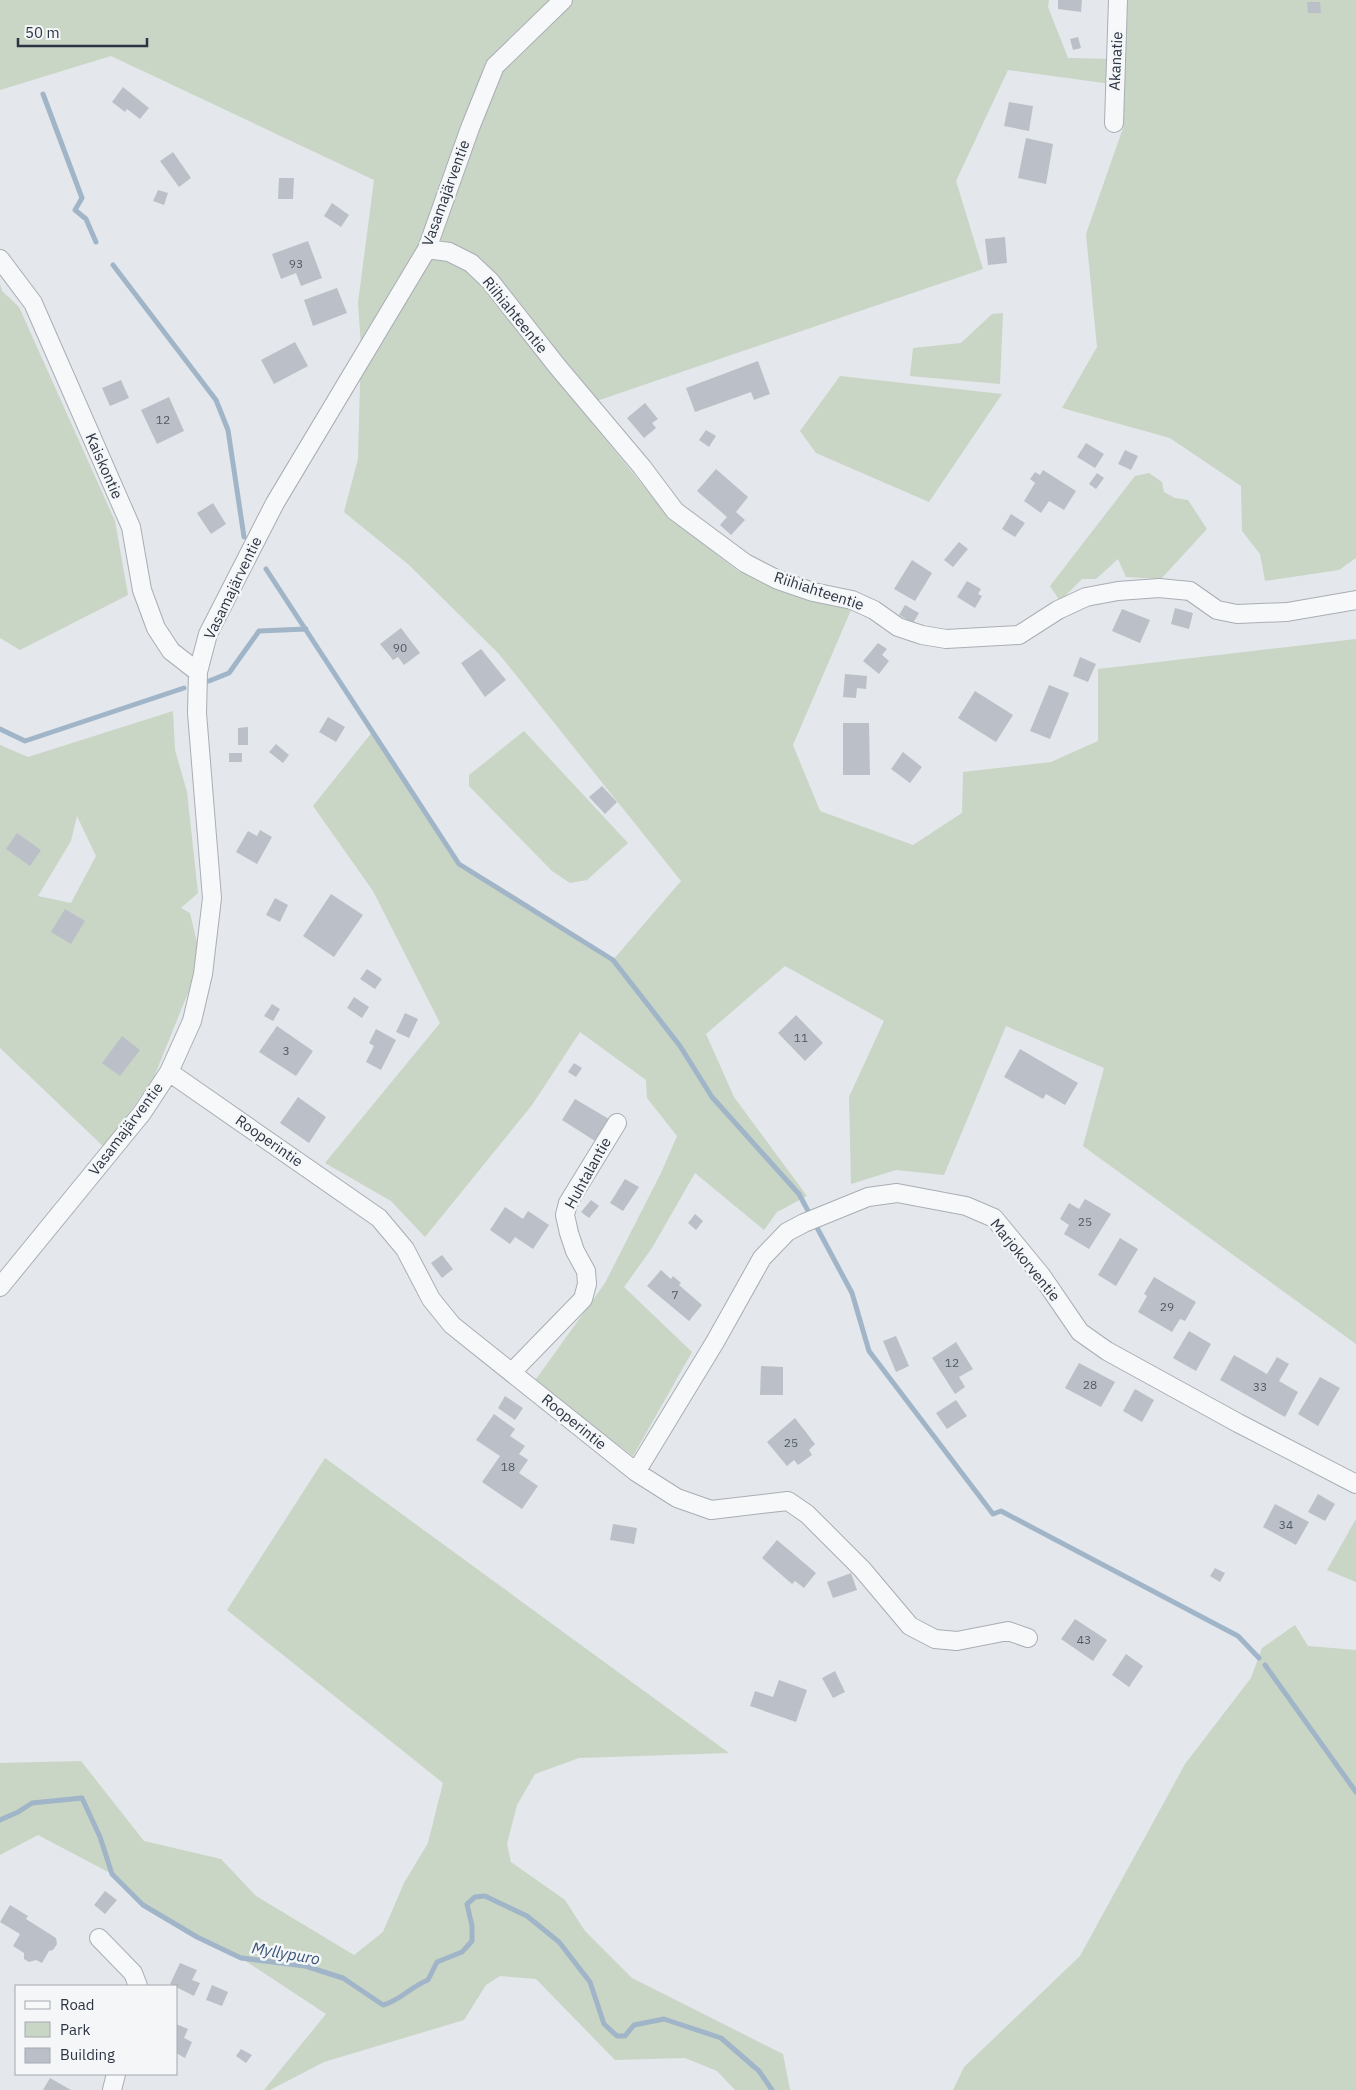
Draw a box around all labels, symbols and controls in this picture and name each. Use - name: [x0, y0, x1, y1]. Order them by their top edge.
- scale bar: [18, 15, 146, 47]
- text: 50 m: [25, 23, 60, 42]
- street label: Akanatie: [1104, 31, 1127, 91]
- street label: Vasamajärventie: [417, 137, 474, 249]
- house number: 93: [289, 256, 303, 271]
- street label: Riihiahteentie: [479, 272, 552, 357]
- house number: 12: [156, 412, 170, 427]
- street label: Kaiskontie: [82, 430, 127, 502]
- street label: Vasamajärventie: [200, 533, 266, 642]
- street label: Riihiahteentie: [772, 567, 866, 614]
- house number: 90: [393, 640, 407, 655]
- house number: 11: [794, 1030, 808, 1045]
- house number: 3: [282, 1043, 290, 1058]
- street label: Vasamajärventie: [84, 1078, 167, 1179]
- street label: Rooperintie: [232, 1110, 307, 1171]
- street label: Huhtalantie: [560, 1134, 615, 1212]
- house number: 25: [1078, 1214, 1092, 1229]
- street label: Marjokorventie: [986, 1215, 1064, 1305]
- house number: 7: [671, 1287, 679, 1302]
- house number: 29: [1160, 1299, 1174, 1314]
- house number: 12: [945, 1355, 959, 1370]
- house number: 28: [1083, 1377, 1097, 1392]
- house number: 33: [1253, 1379, 1267, 1394]
- street label: Rooperintie: [538, 1390, 611, 1454]
- house number: 25: [784, 1435, 798, 1450]
- house number: 18: [501, 1459, 515, 1474]
- house number: 34: [1279, 1517, 1293, 1532]
- house number: 43: [1077, 1632, 1091, 1647]
- water label: Myllypuro: [250, 1937, 322, 1969]
- legend: [15, 1985, 178, 2075]
- text: Road: [60, 1995, 95, 2014]
- text: Park: [60, 2020, 90, 2039]
- text: Building: [60, 2045, 115, 2064]

